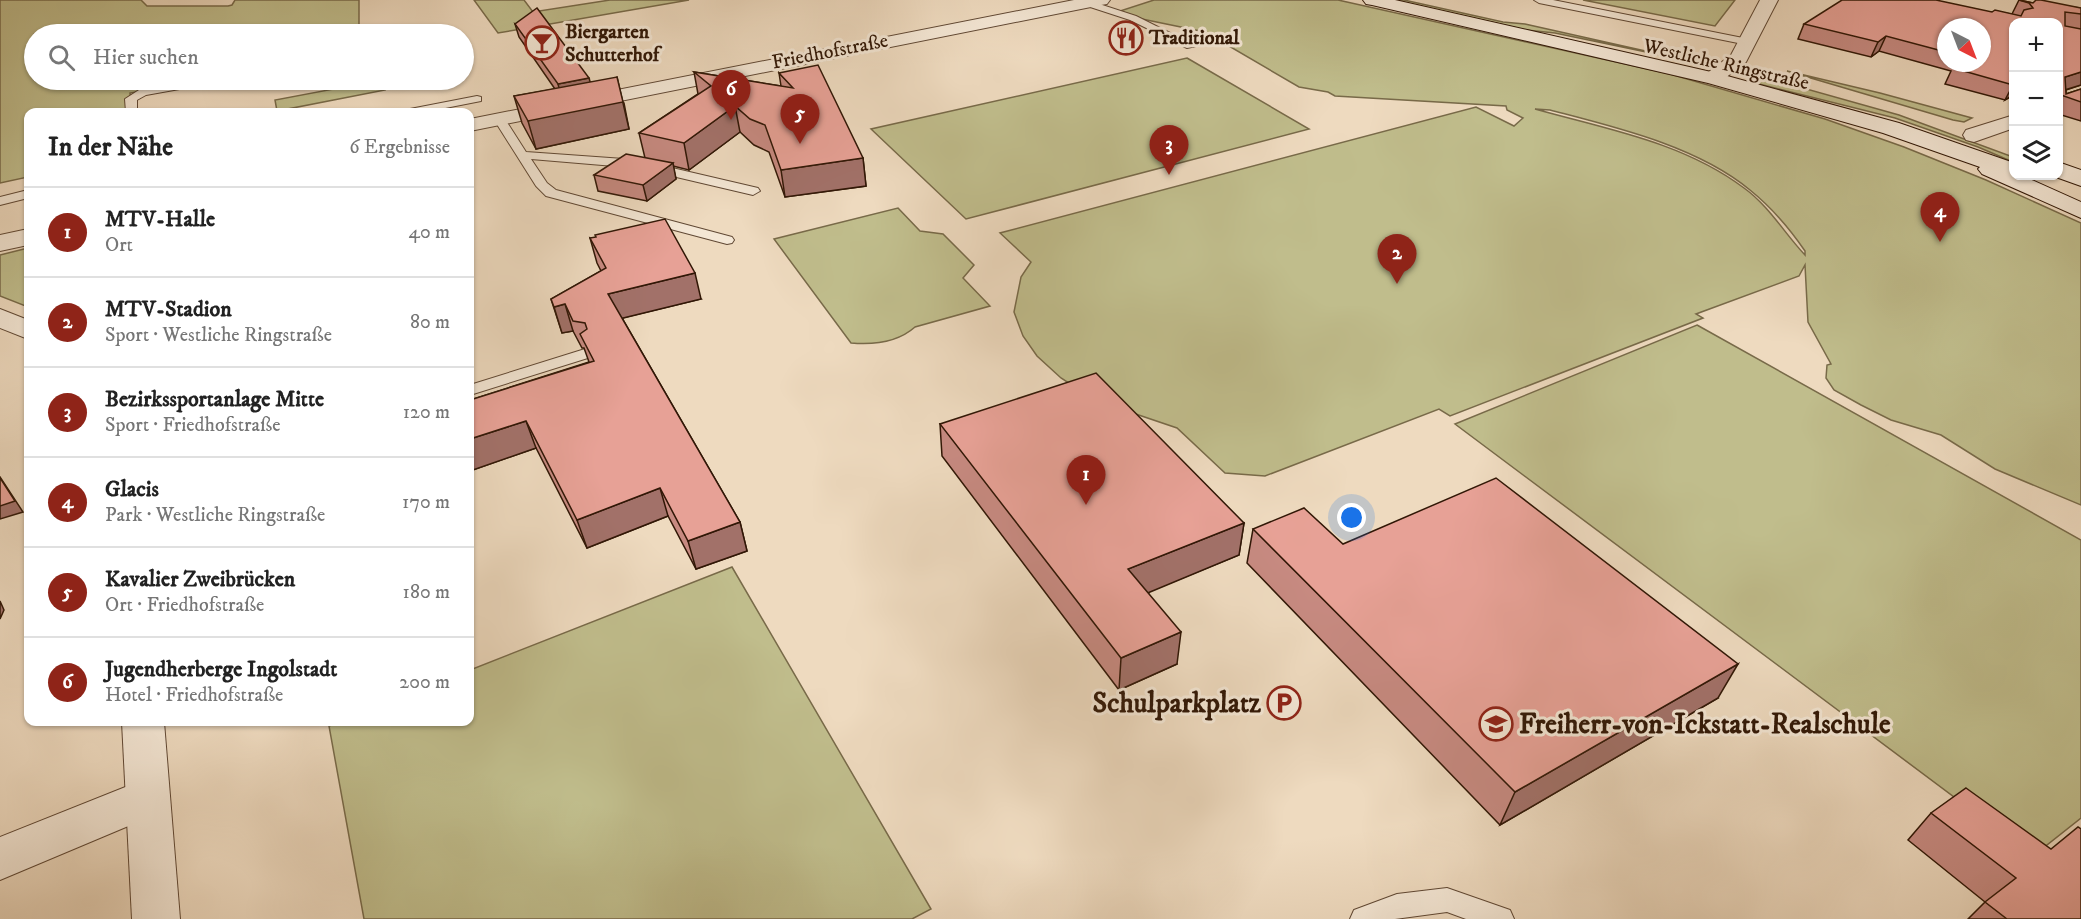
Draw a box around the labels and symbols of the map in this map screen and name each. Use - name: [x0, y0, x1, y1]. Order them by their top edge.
- north arrow: [1937, 18, 1991, 72]
- place label: Biergarten Schutterhof: [565, 20, 663, 68]
- restaurant icon: Traditional: [1108, 20, 1144, 56]
- bar icon: Biergarten Schutterhof: [524, 25, 560, 61]
- place label: Traditional: [1148, 26, 1240, 51]
- street label: Friedhofstraße: [770, 28, 890, 76]
- street label: Westliche Ringstraße: [1640, 34, 1811, 96]
- pin: 6: [712, 70, 750, 120]
- pin: 5: [780, 94, 820, 144]
- pin: 3: [1150, 126, 1188, 175]
- pin: 4: [1920, 192, 1960, 242]
- pin: 2: [1378, 234, 1416, 284]
- pin: 1: [1066, 456, 1106, 505]
- your location: [1337, 503, 1366, 532]
- parking icon: Schulparkplatz: [1266, 685, 1302, 721]
- place label: Schulparkplatz: [1092, 686, 1262, 721]
- school or university icon: Freiherr-von-Ickstatt-Realschule: [1478, 706, 1514, 742]
- place label: Freiherr-von-Ickstatt-Realschule: [1519, 707, 1891, 742]

